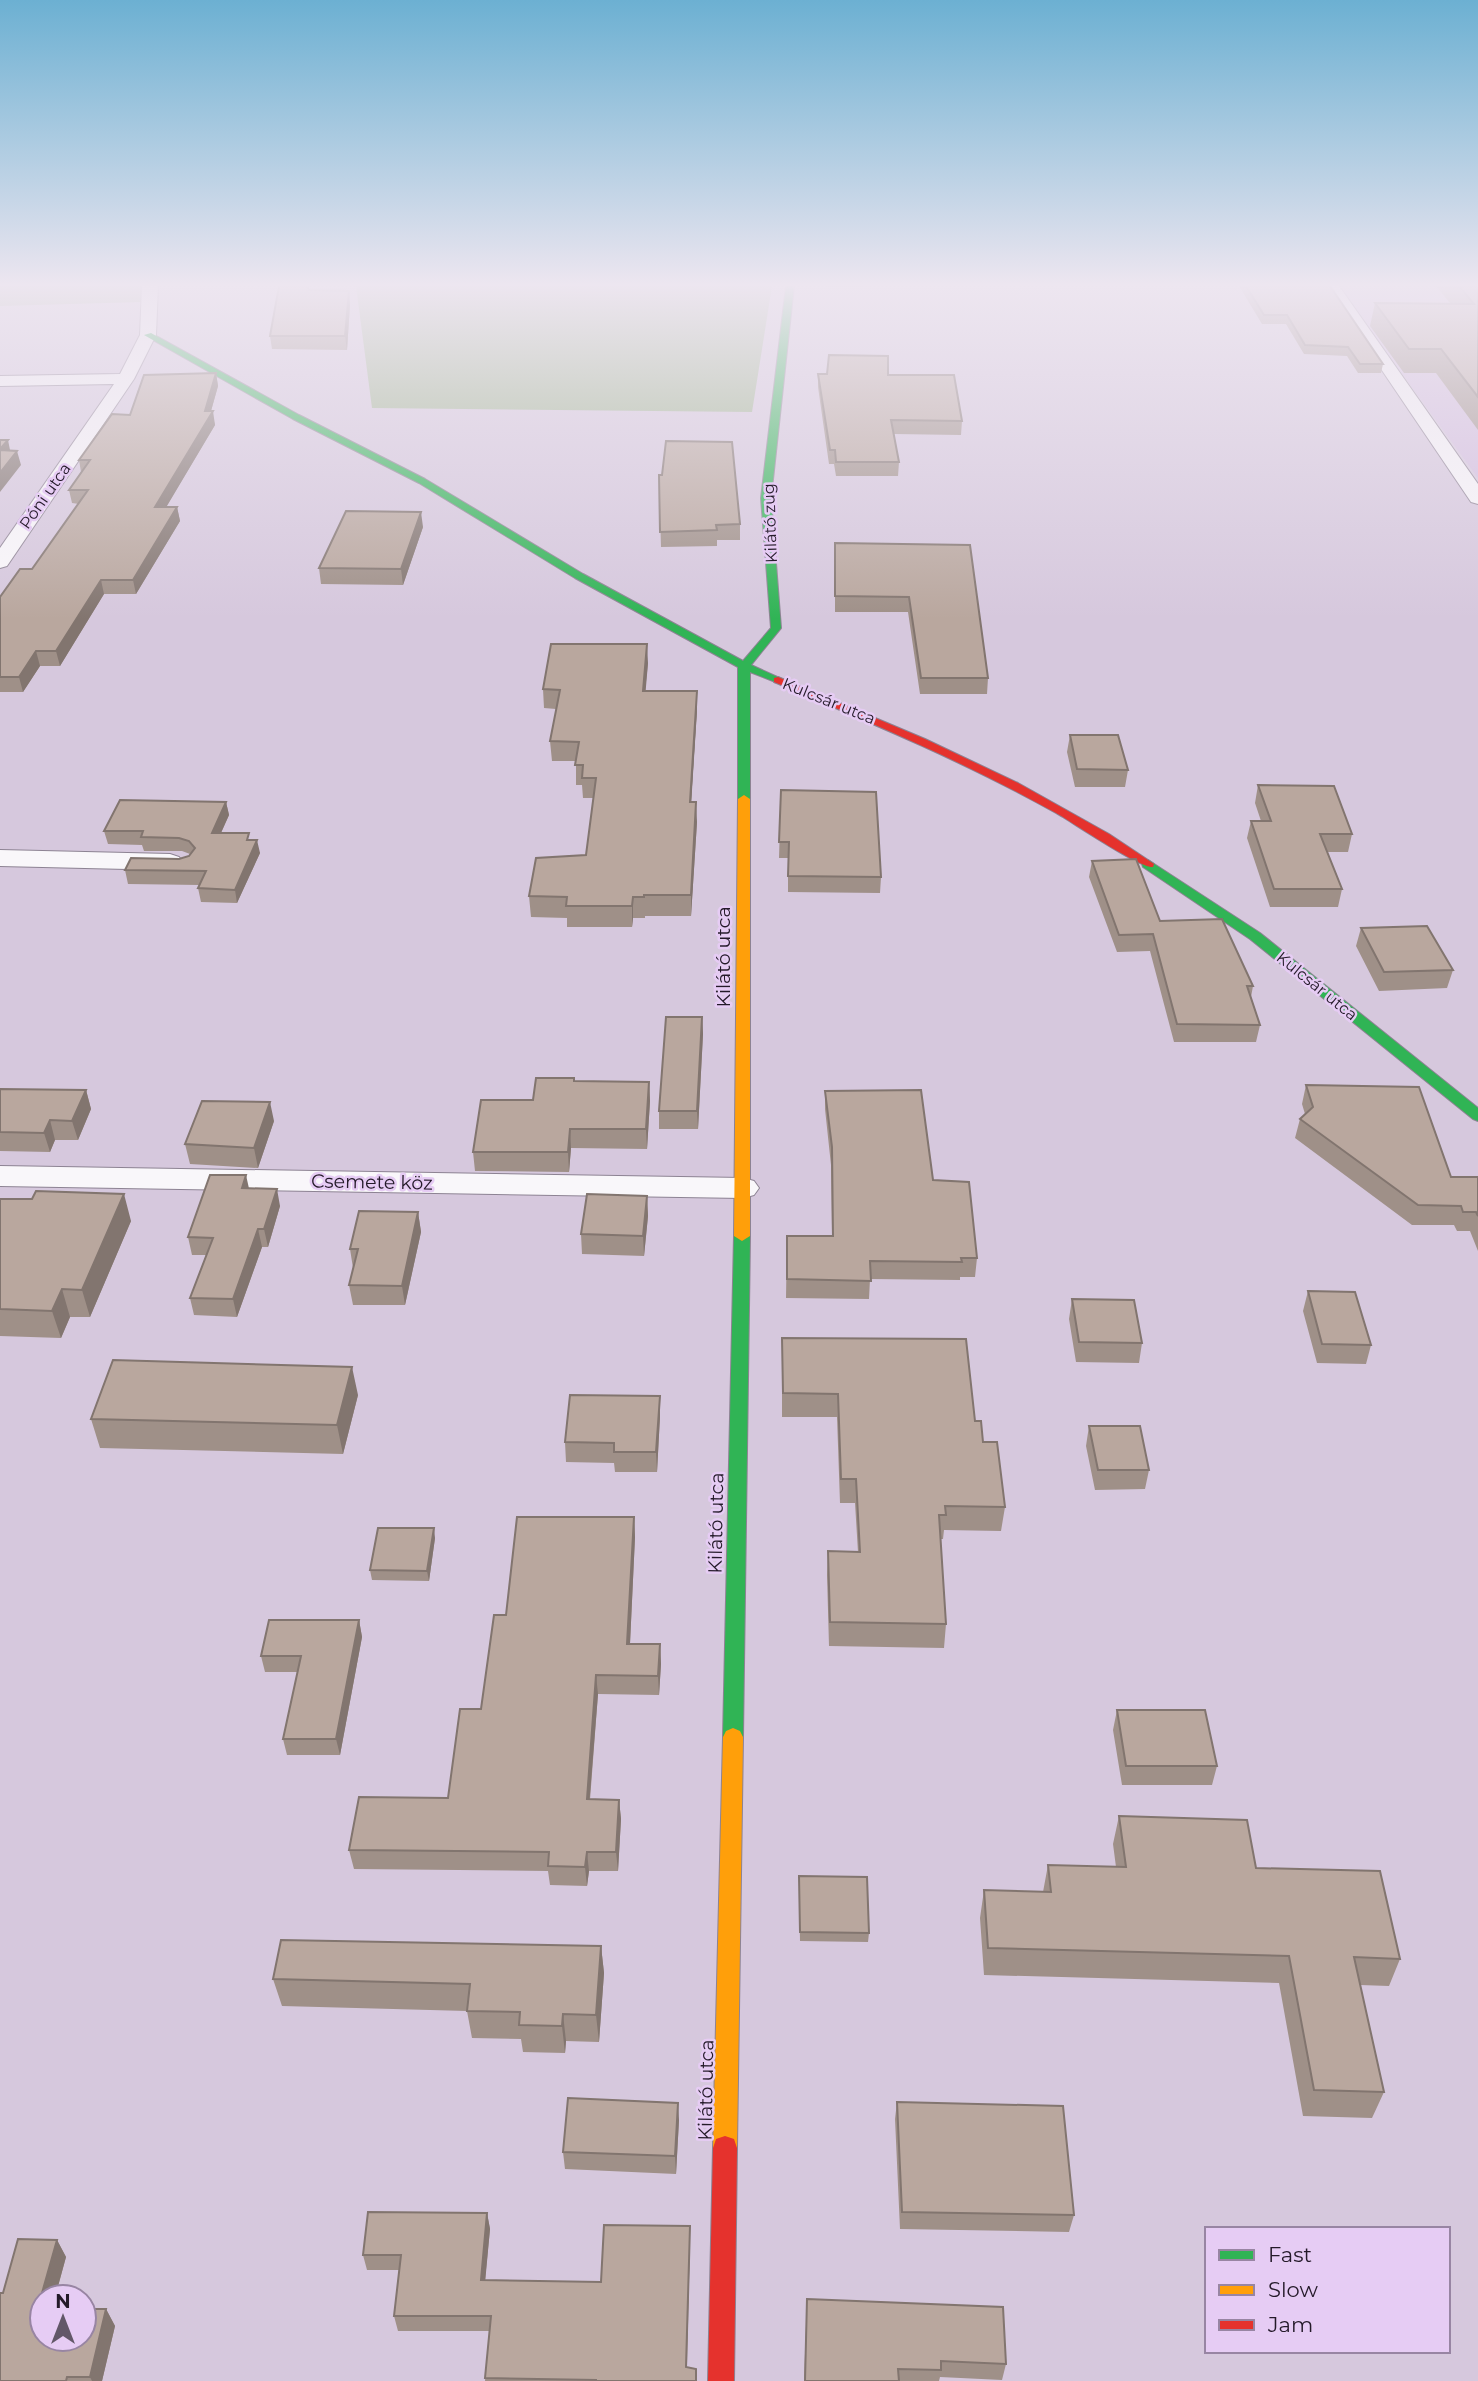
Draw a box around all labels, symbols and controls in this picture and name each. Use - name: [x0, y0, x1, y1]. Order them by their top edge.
- street label: Póni utca: [15, 459, 75, 533]
- street label: Kilátó zug: [759, 483, 781, 563]
- street label: Kulcsár utca: [780, 674, 878, 728]
- street label: Kilátó utca: [712, 906, 735, 1008]
- street label: Kulcsár utca: [1273, 948, 1361, 1024]
- street label: Csemete köz: [311, 1169, 433, 1195]
- street label: Kilátó utca: [704, 1472, 728, 1574]
- street label: Kilátó utca: [694, 2039, 718, 2141]
- legend: [1205, 2227, 1450, 2353]
- text: Fast: [1268, 2242, 1312, 2267]
- text: Slow: [1268, 2277, 1318, 2302]
- north arrow: [28, 2283, 98, 2353]
- text: N: [55, 2290, 71, 2313]
- text: Jam: [1267, 2312, 1313, 2337]

